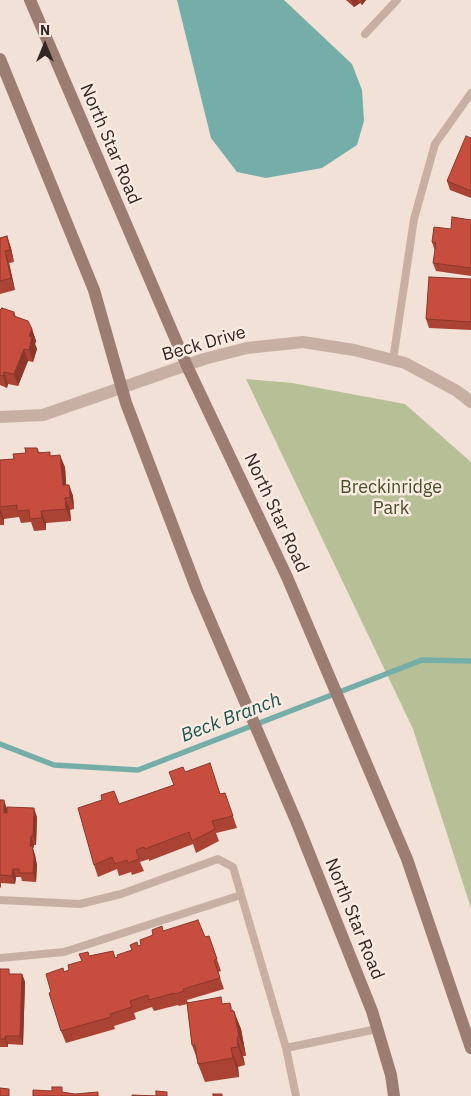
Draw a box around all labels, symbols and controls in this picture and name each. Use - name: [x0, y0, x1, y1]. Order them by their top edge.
- north arrow: [20, 20, 70, 70]
- text: N: [40, 21, 50, 39]
- street label: North Star Road: [75, 80, 145, 208]
- street label: Beck Drive: [160, 322, 248, 366]
- street label: North Star Road: [239, 450, 313, 576]
- park label: Breckinridge Park: [340, 477, 442, 520]
- water label: Beck Branch: [178, 688, 284, 748]
- street label: North Star Road: [320, 855, 388, 983]

